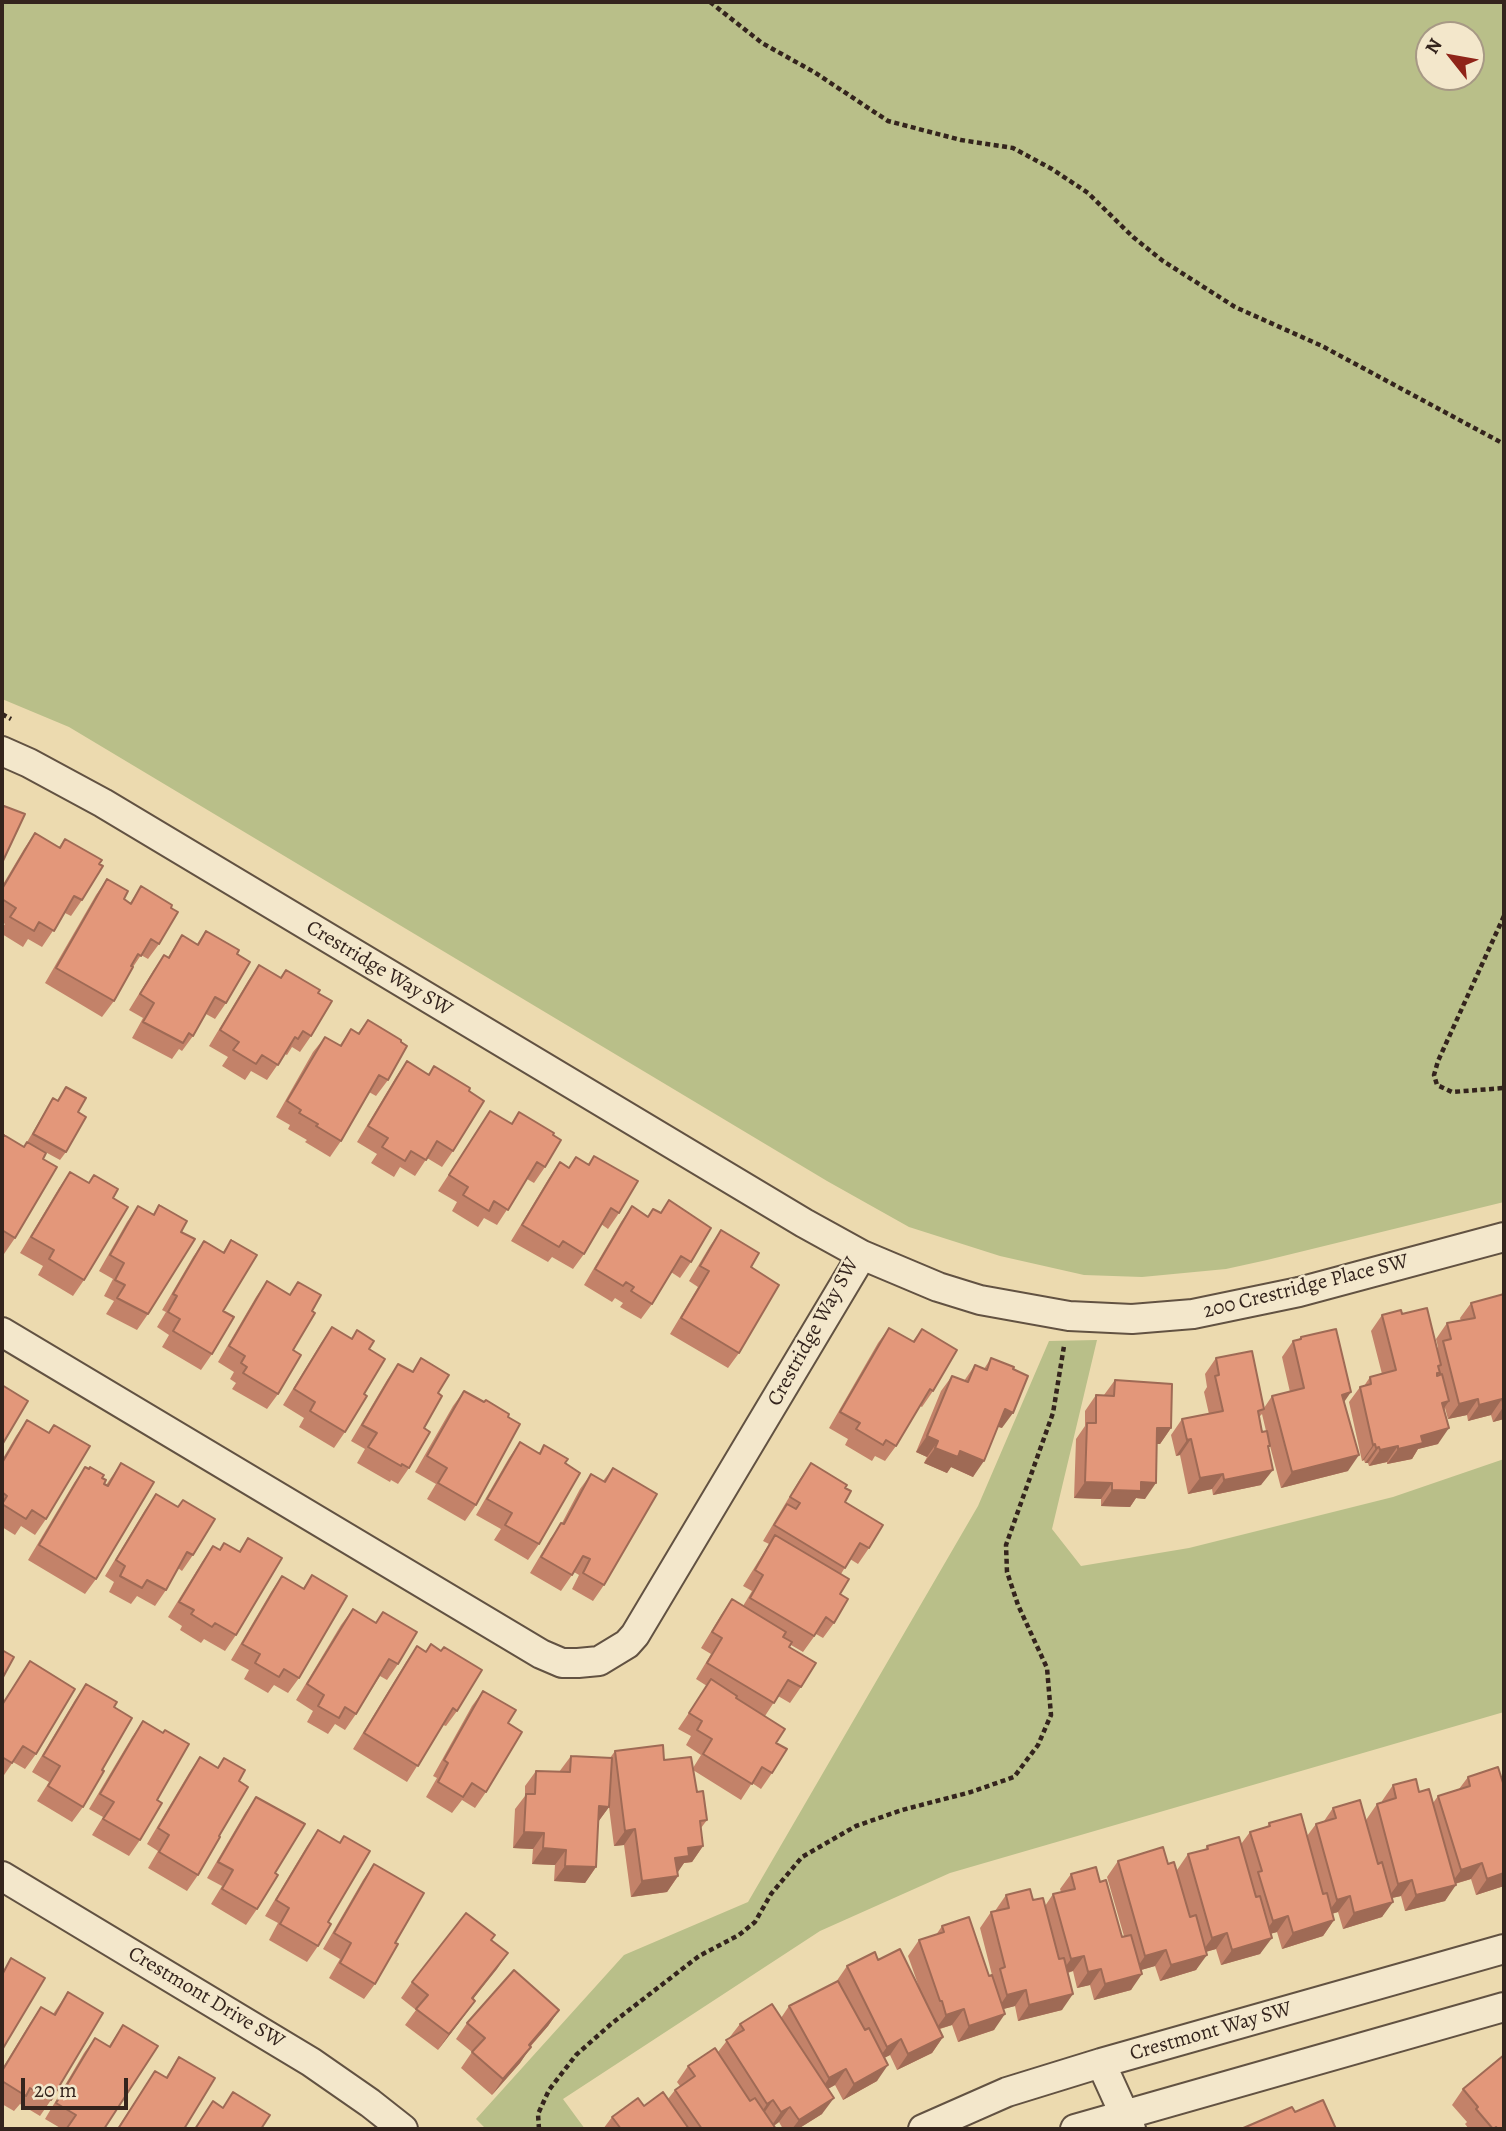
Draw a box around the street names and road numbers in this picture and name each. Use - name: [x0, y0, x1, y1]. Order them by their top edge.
- street label: Crestridge Way SW: [301, 915, 457, 1023]
- street label: 200 Crestridge Place SW: [1201, 1249, 1411, 1325]
- street label: Crestridge Way SW: [763, 1253, 865, 1411]
- street label: Crestmont Drive SW: [123, 1941, 289, 2055]
- street label: Crestmont Way SW: [1127, 1997, 1295, 2067]

